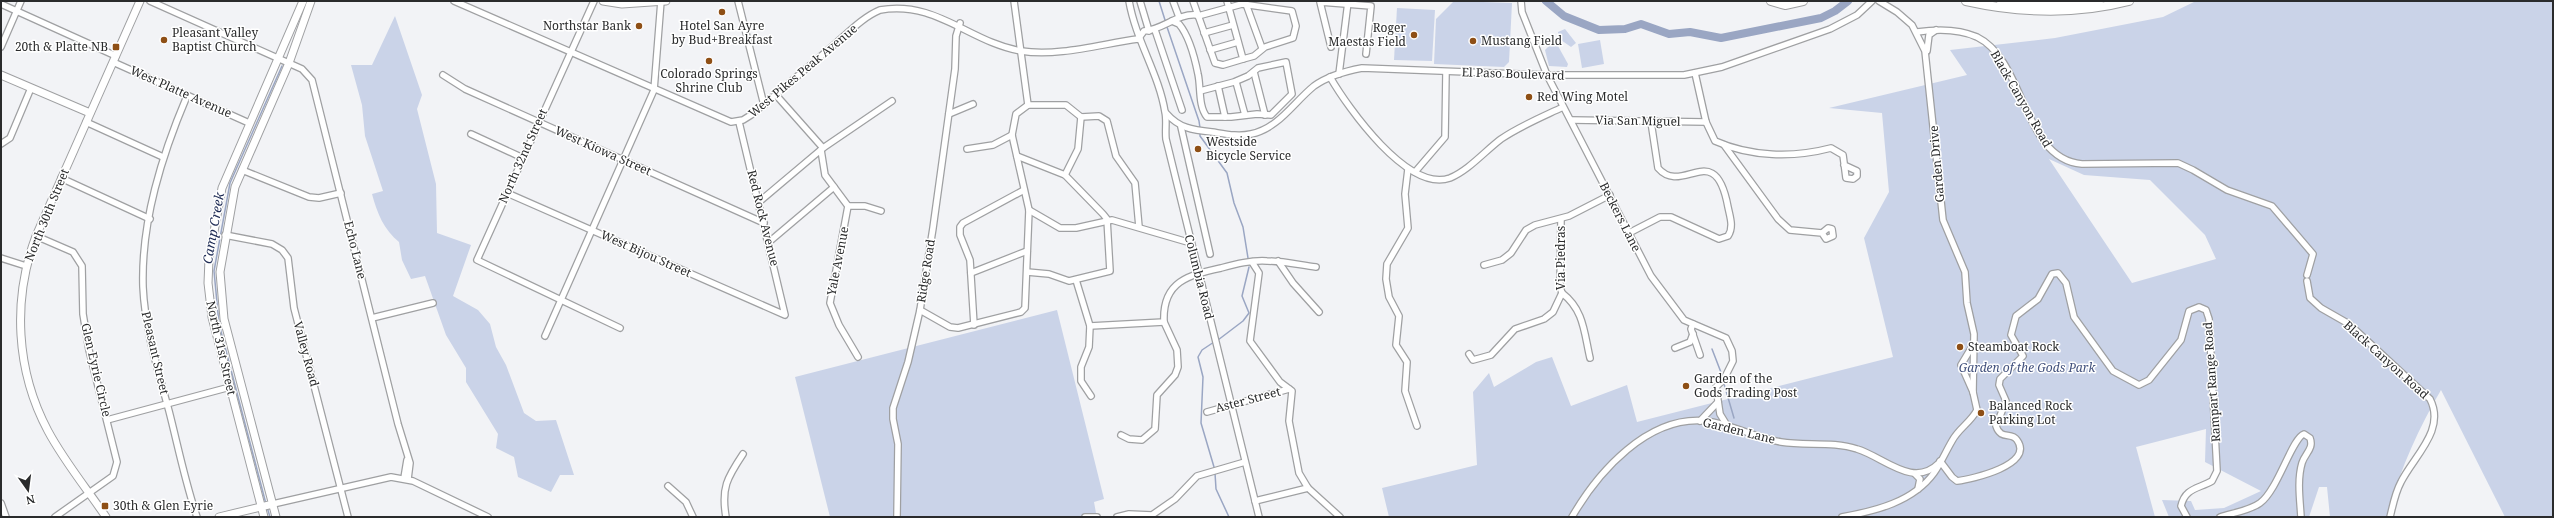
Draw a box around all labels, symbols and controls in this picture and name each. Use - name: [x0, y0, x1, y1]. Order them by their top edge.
- marker: Hotel San Ayre by Bud+Breakfast: [717, 7, 727, 17]
- place label: Northstar Bank: [543, 17, 632, 34]
- place label: Hotel San Ayre by Bud+Breakfast: [671, 17, 773, 48]
- place label: Roger Maestas Field: [1328, 19, 1407, 50]
- street label: West Pikes Peak Avenue: [745, 20, 861, 121]
- marker: Northstar Bank: [634, 21, 644, 31]
- place label: Pleasant Valley Baptist Church: [172, 24, 258, 55]
- marker: Roger Maestas Field: [1409, 30, 1419, 40]
- place label: Mustang Field: [1481, 32, 1563, 49]
- marker: Pleasant Valley Baptist Church: [159, 35, 169, 45]
- marker: Mustang Field: [1468, 36, 1478, 46]
- place label: 20th & Platte NB: [15, 38, 108, 55]
- marker: 20th & Platte NB: [111, 42, 121, 52]
- street label: Black Canyon Road: [1987, 47, 2056, 151]
- marker: Colorado Springs Shrine Club: [704, 56, 714, 66]
- street label: West Platte Avenue: [128, 61, 235, 122]
- street label: El Paso Boulevard: [1461, 63, 1565, 84]
- place label: Colorado Springs Shrine Club: [660, 65, 758, 96]
- place label: Red Wing Motel: [1537, 88, 1628, 105]
- marker: Red Wing Motel: [1524, 92, 1534, 102]
- street label: North 32nd Street: [494, 106, 551, 206]
- street label: Via San Miguel: [1595, 111, 1681, 130]
- street label: West Kiowa Street: [552, 122, 654, 179]
- street label: Garden Drive: [1925, 125, 1948, 203]
- place label: Westside Bicycle Service: [1206, 133, 1291, 164]
- marker: Westside Bicycle Service: [1193, 144, 1203, 154]
- street label: North 30th Street: [20, 166, 73, 264]
- street label: Red Rock Avenue: [743, 168, 784, 268]
- street label: Beckers Lane: [1596, 179, 1645, 254]
- water label: Camp Creek: [198, 190, 228, 265]
- street label: Echo Lane: [340, 219, 371, 281]
- street label: Yale Avenue: [822, 225, 853, 298]
- street label: West Bijou Street: [598, 226, 694, 281]
- street label: Via Piedras: [1552, 226, 1569, 290]
- street label: Columbia Road: [1181, 233, 1218, 322]
- street label: Ridge Road: [912, 237, 939, 304]
- street label: North 31st Street: [202, 299, 241, 397]
- street label: Pleasant Street: [138, 310, 173, 396]
- street label: Black Canyon Road: [2340, 317, 2433, 403]
- street label: Valley Road: [290, 319, 324, 389]
- street label: Glen Eyrie Circle: [77, 321, 116, 418]
- street label: Rampart Range Road: [2199, 321, 2224, 443]
- place label: Steamboat Rock: [1968, 338, 2060, 355]
- marker: Steamboat Rock: [1955, 342, 1965, 352]
- park label: Garden of the Gods Park: [1959, 359, 2096, 376]
- place label: Garden of the Gods Trading Post: [1694, 370, 1797, 401]
- marker: Garden of the Gods Trading Post: [1681, 381, 1691, 391]
- street label: Aster Street: [1213, 383, 1282, 416]
- place label: Balanced Rock Parking Lot: [1989, 397, 2073, 428]
- marker: Balanced Rock Parking Lot: [1976, 408, 1986, 418]
- street label: Garden Lane: [1701, 413, 1777, 448]
- north arrow: [8, 470, 48, 510]
- text: N: [24, 492, 37, 509]
- place label: 30th & Glen Eyrie: [113, 497, 213, 514]
- marker: 30th & Glen Eyrie: [100, 501, 110, 511]

